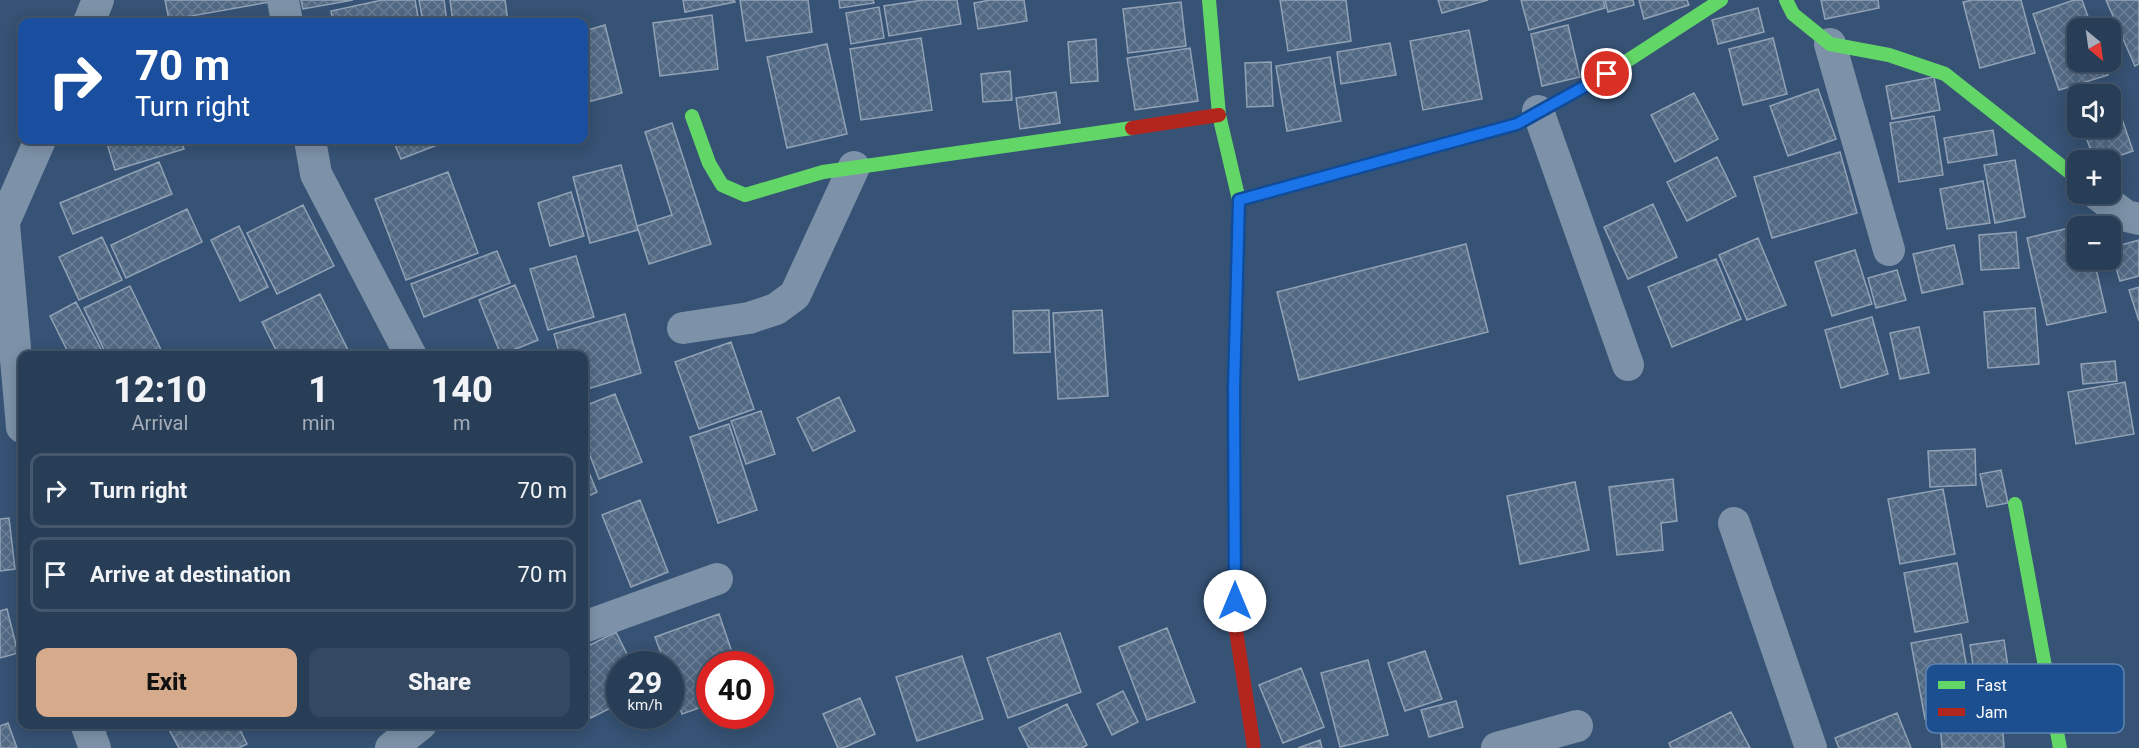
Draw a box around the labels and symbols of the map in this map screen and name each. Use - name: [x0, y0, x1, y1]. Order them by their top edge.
- north arrow: [2067, 18, 2121, 72]
- pin: [1581, 48, 1632, 99]
- position arrow: [1203, 569, 1267, 633]
- speed limit sign: 40: [696, 651, 774, 729]
- legend: [1926, 664, 2124, 733]
- text: Fast: [1976, 676, 2007, 695]
- text: Jam: [1976, 703, 2008, 722]

